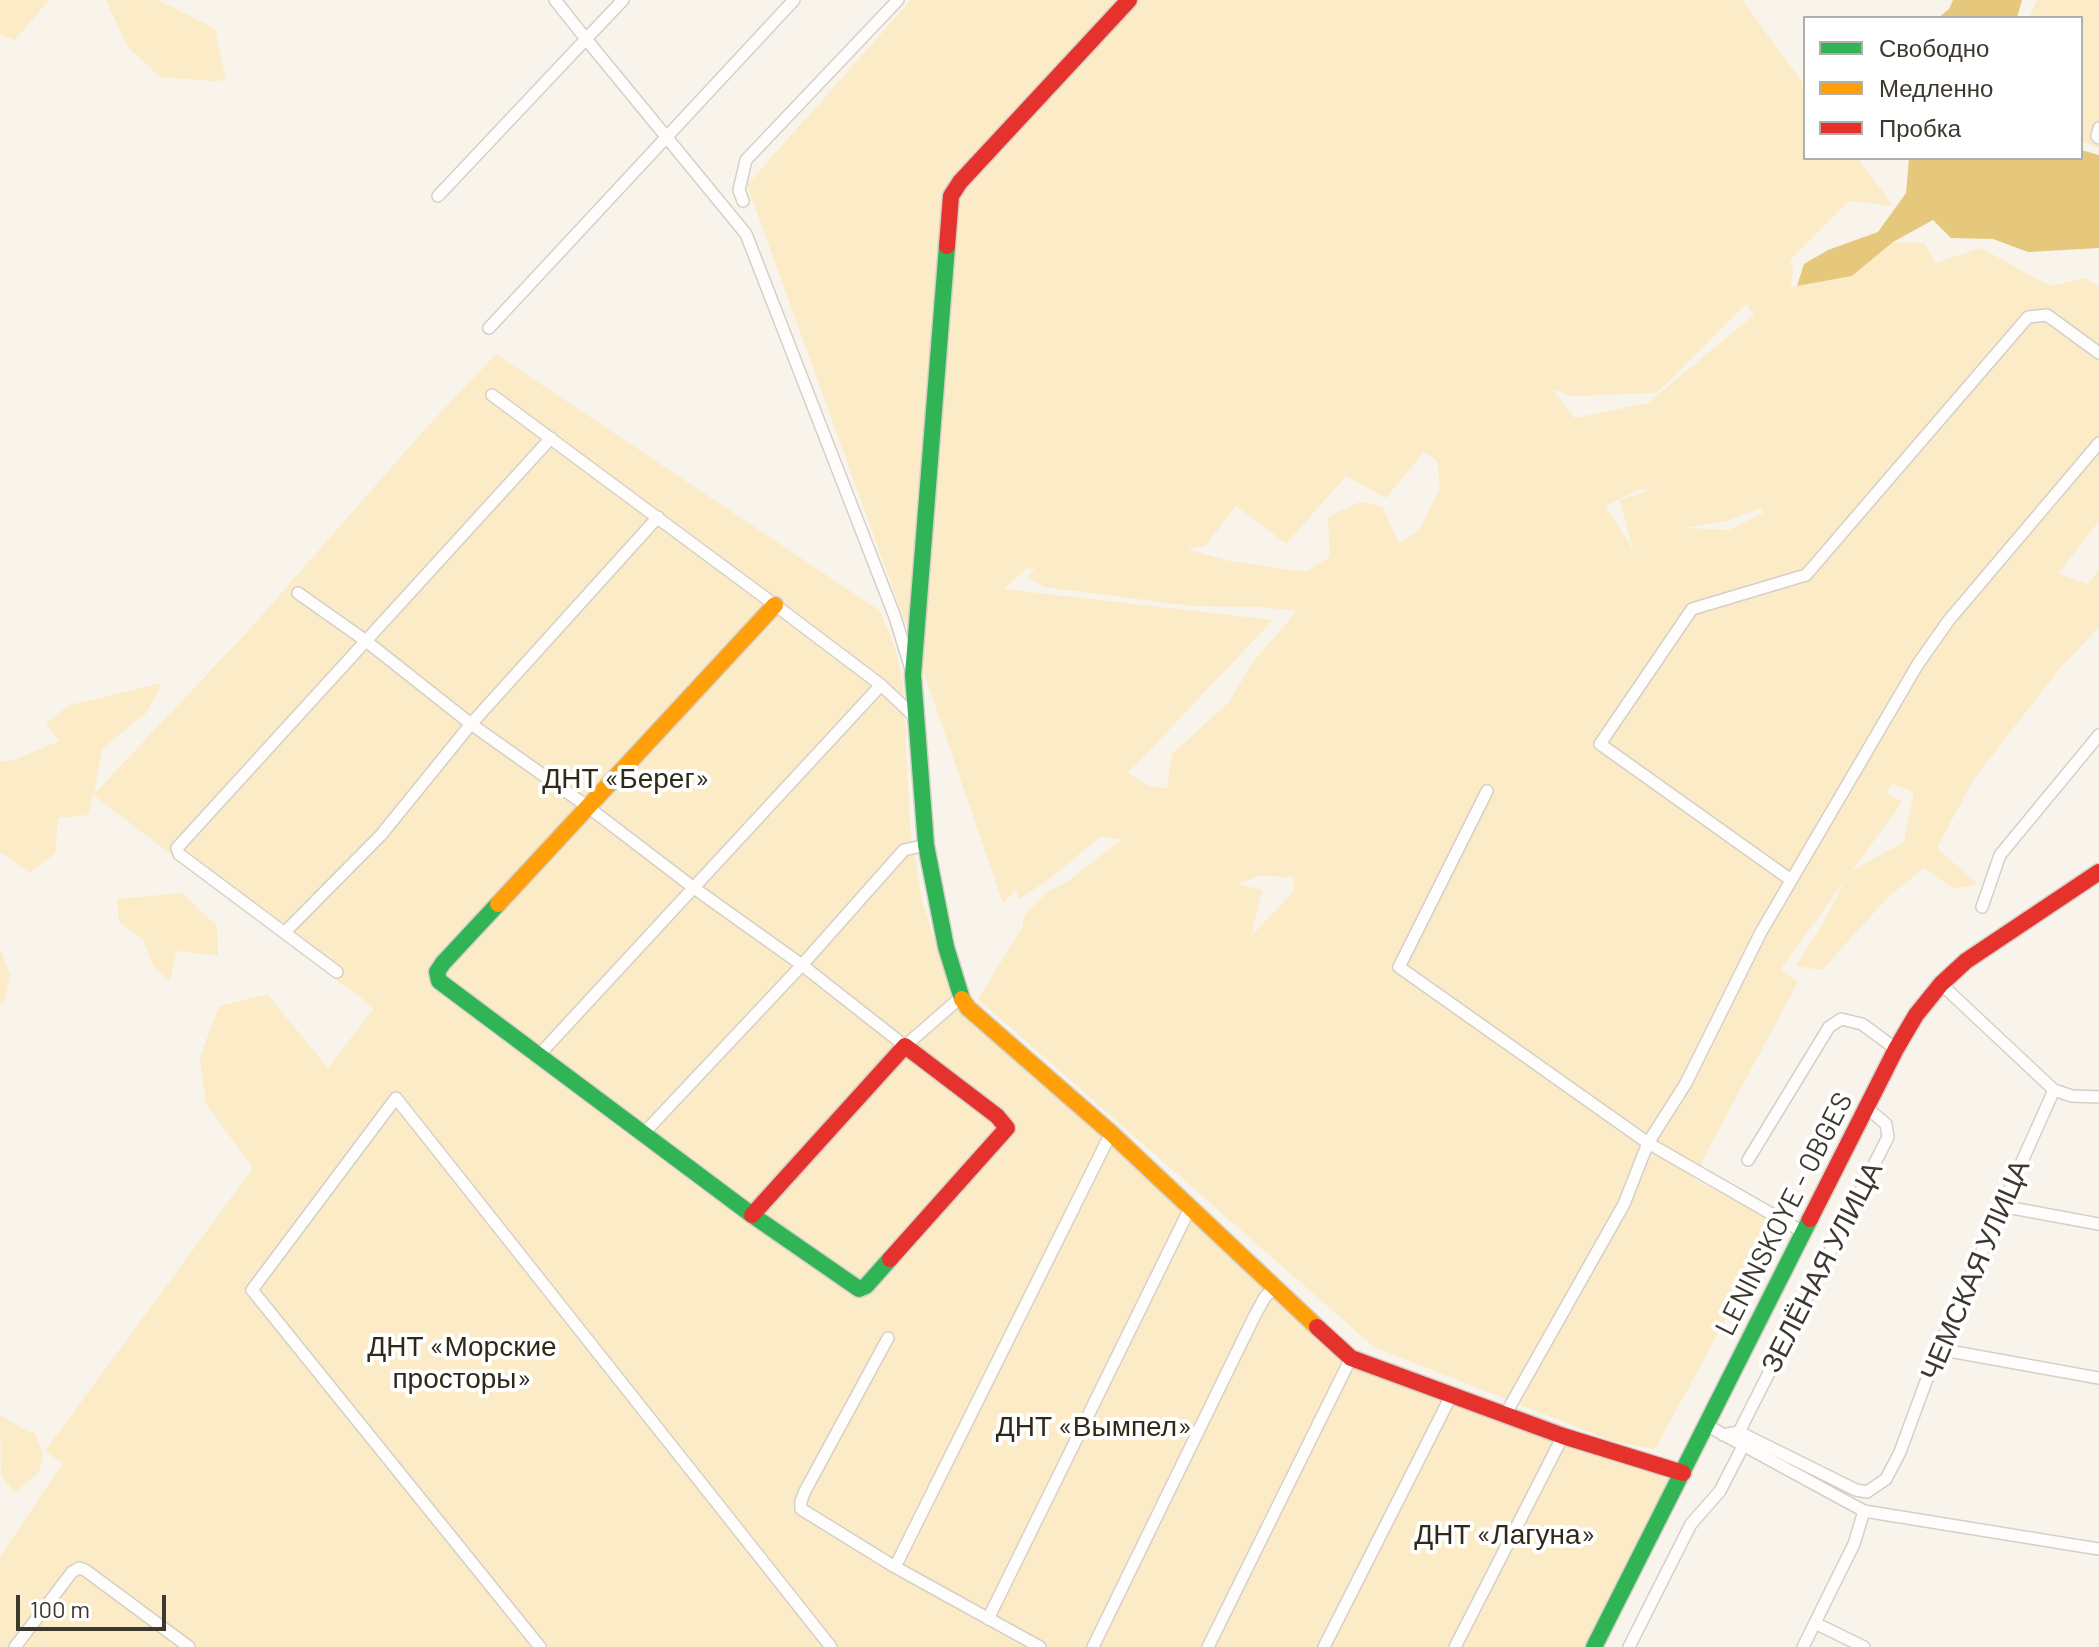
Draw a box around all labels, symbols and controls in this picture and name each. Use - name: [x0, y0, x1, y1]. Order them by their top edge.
- legend: [1803, 16, 2083, 160]
- text: Свободно: [1879, 33, 1989, 62]
- text: Медленно: [1879, 73, 1993, 102]
- text: Пробка: [1879, 113, 1961, 142]
- park label: ДНТ «Берег»: [542, 762, 710, 796]
- street label: LENINSKOYE - OBGES: [1708, 1087, 1860, 1341]
- street label: ЧЕМСКАЯ УЛИЦА: [1913, 1155, 2037, 1385]
- street label: ЗЕЛЁНАЯ УЛИЦА: [1754, 1156, 1890, 1378]
- park label: ДНТ «Морские просторы»: [367, 1330, 557, 1396]
- park label: ДНТ «Вымпел»: [996, 1410, 1192, 1444]
- park label: ДНТ «Лагуна»: [1414, 1518, 1596, 1552]
- scale bar: [20, 1579, 170, 1629]
- text: 100 m: [30, 1594, 90, 1623]

